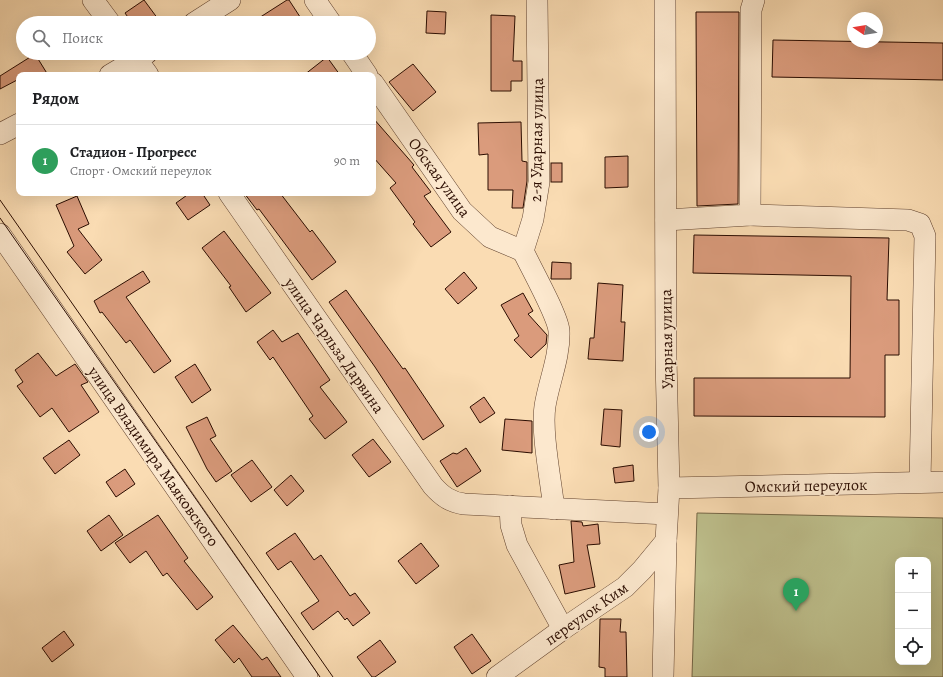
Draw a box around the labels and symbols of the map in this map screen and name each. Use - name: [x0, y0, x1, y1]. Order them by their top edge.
- north arrow: [847, 12, 883, 48]
- street label: 2-я Ударная улица: [525, 77, 549, 202]
- street label: Обская улица: [403, 133, 476, 222]
- street label: улица Чарльза Дарвина: [278, 272, 390, 418]
- street label: Ударная улица: [655, 288, 679, 389]
- street label: улица Владимира Маяковского: [82, 361, 224, 551]
- your location: [639, 422, 659, 442]
- street label: Омский переулок: [745, 474, 868, 498]
- street label: переулок Ким: [540, 577, 633, 651]
- pin: 1: [783, 578, 809, 611]

